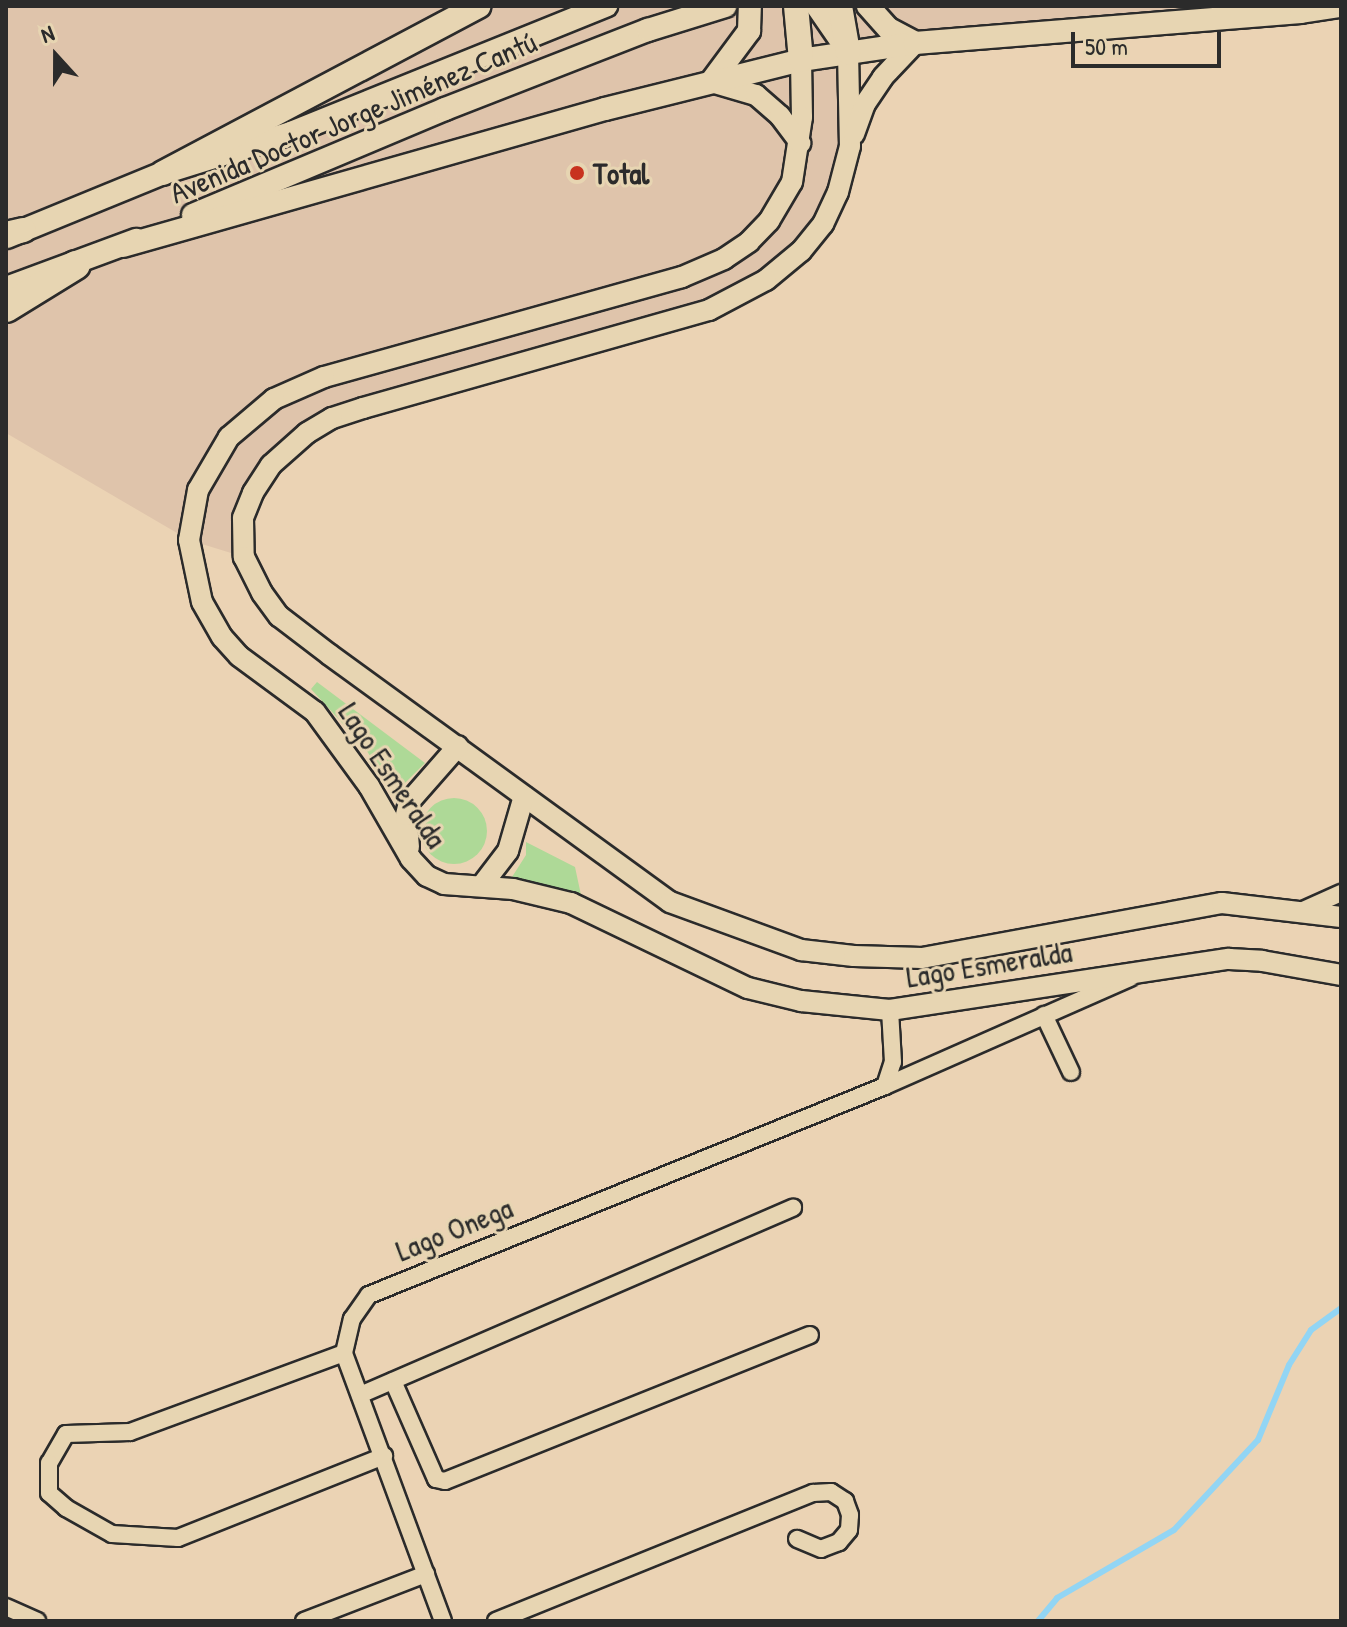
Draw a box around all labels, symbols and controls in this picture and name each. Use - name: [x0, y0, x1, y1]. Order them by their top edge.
- north arrow: [16, 16, 96, 96]
- scale bar: [1075, 16, 1225, 66]
- text: N: [37, 17, 58, 50]
- street label: Avenida Doctor Jorge Jiménez Cantú: [164, 23, 542, 211]
- text: 50 m: [1085, 30, 1128, 62]
- place label: Total: [593, 155, 649, 191]
- marker: Total: [568, 164, 586, 182]
- street label: Lago Esmeralda: [331, 696, 455, 854]
- street label: Lago Esmeralda: [904, 933, 1074, 995]
- street label: Lago Onega: [390, 1189, 518, 1269]

